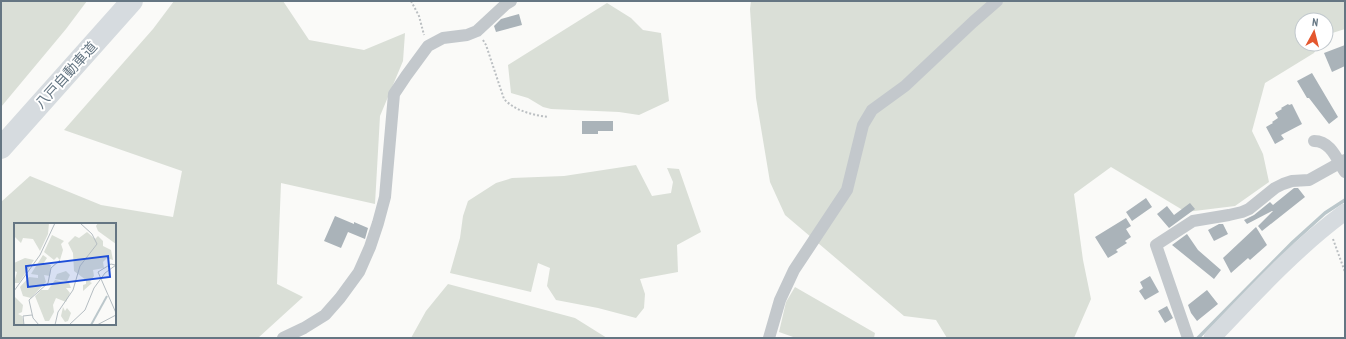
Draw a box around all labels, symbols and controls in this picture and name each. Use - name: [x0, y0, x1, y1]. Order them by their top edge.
- north arrow: [1294, 12, 1334, 52]
- text: N: [1311, 15, 1319, 29]
- street label: 八戸自動車道: [31, 38, 101, 112]
- inset map: [14, 223, 116, 325]

